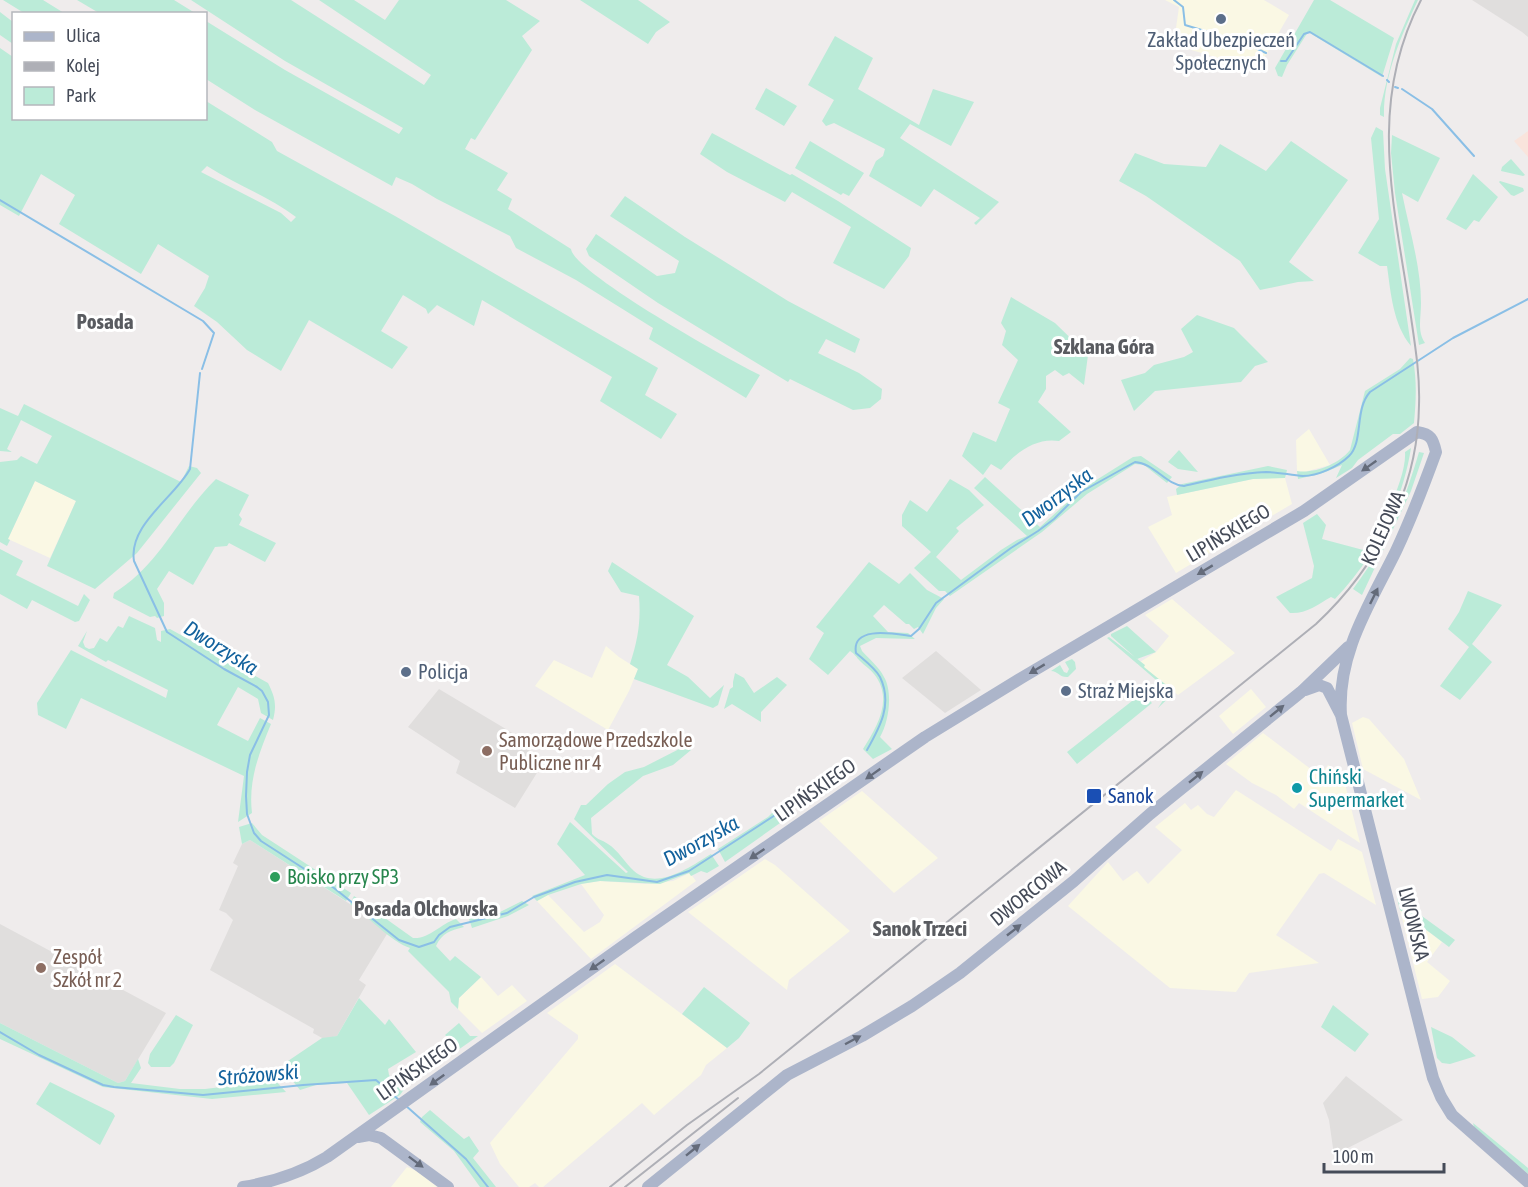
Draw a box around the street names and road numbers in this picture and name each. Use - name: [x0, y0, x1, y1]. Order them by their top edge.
- street label: KOLEJOWA: [1356, 487, 1409, 569]
- street label: LIPIŃSKIEGO: [1182, 499, 1274, 567]
- street label: LIPIŃSKIEGO: [770, 753, 860, 826]
- street label: DWORCOWA: [985, 855, 1070, 930]
- street label: LWOWSKA: [1394, 885, 1435, 963]
- street label: LIPIŃSKIEGO: [372, 1032, 462, 1105]

